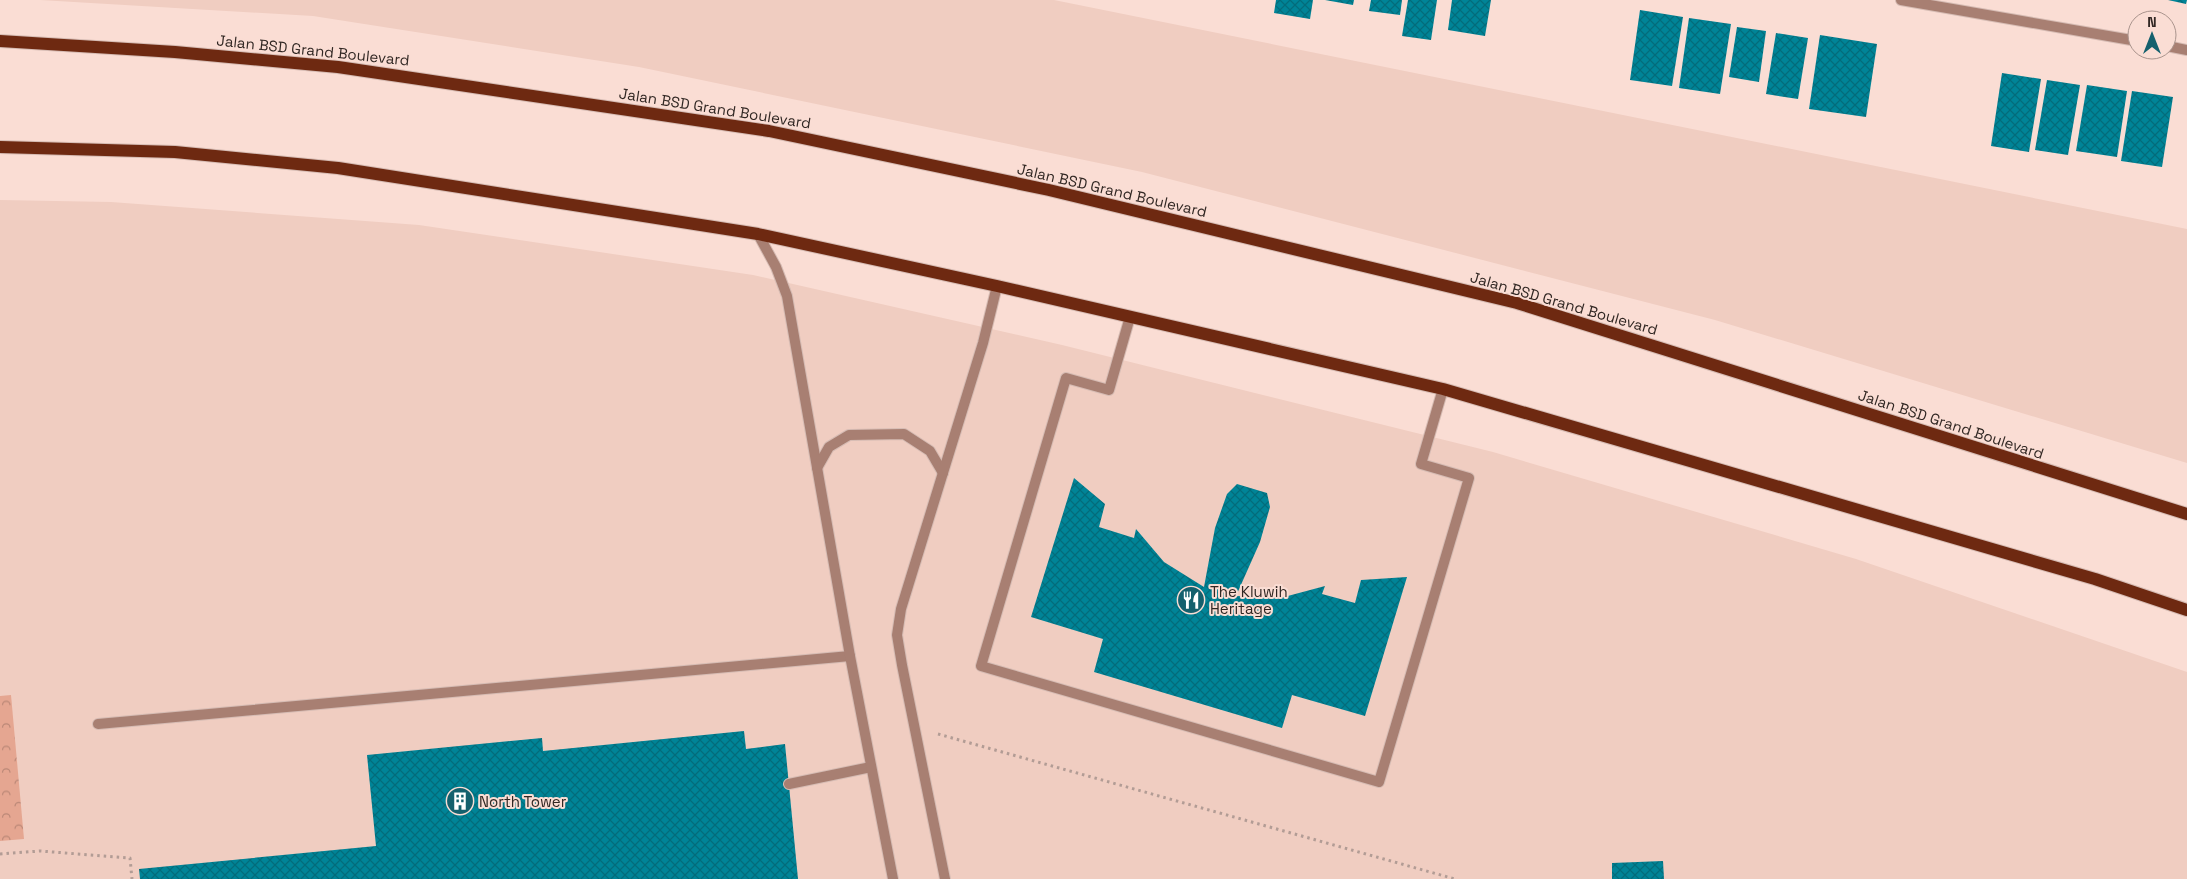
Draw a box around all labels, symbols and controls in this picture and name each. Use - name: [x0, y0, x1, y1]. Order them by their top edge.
- north arrow: [2127, 10, 2177, 60]
- text: N: [2147, 13, 2157, 31]
- street label: Jalan BSD Grand Boulevard: [215, 30, 411, 70]
- street label: Jalan BSD Grand Boulevard: [618, 83, 812, 133]
- street label: Jalan BSD Grand Boulevard: [1015, 159, 1209, 221]
- street label: Jalan BSD Grand Boulevard: [1468, 267, 1660, 339]
- street label: Jalan BSD Grand Boulevard: [1856, 385, 2046, 463]
- place label: The Kluwih Heritage: [1210, 582, 1288, 618]
- restaurant icon: The Kluwih Heritage: [1176, 585, 1206, 615]
- building icon: North Tower: [445, 786, 475, 816]
- place label: North Tower: [479, 792, 567, 811]

